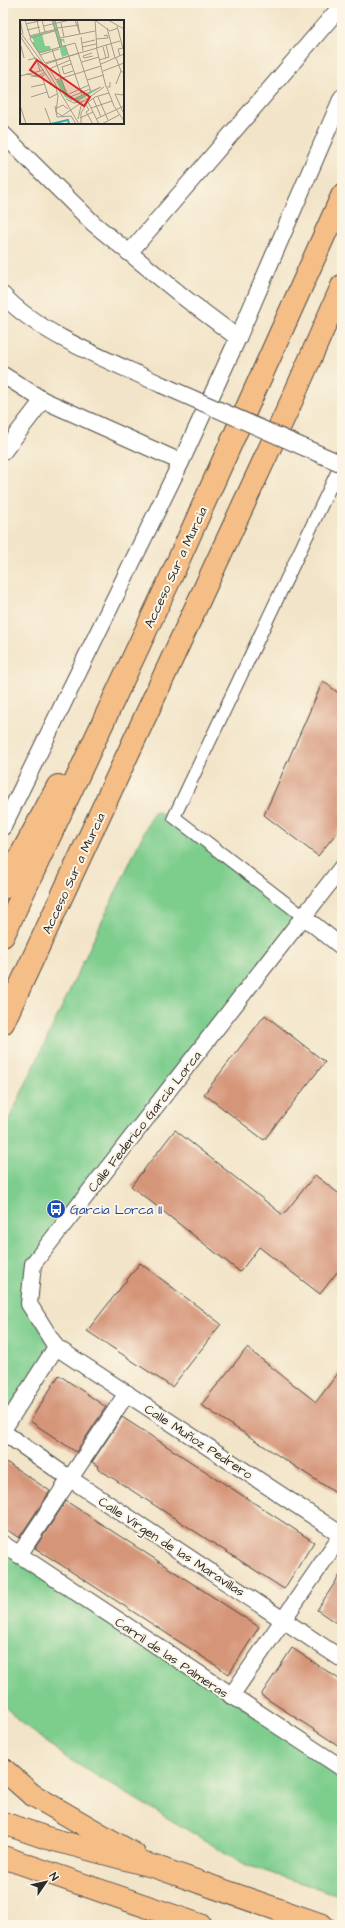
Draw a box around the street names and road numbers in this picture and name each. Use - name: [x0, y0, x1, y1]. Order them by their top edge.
- street label: Acceso Sur a Murcia: [140, 504, 212, 631]
- street label: Acceso Sur a Murcia: [38, 810, 110, 937]
- street label: Calle Federico García Lorca: [84, 1047, 206, 1196]
- street label: Calle Muñoz Pedrero: [141, 1400, 257, 1484]
- street label: Calle Virgen de las Maravillas: [94, 1493, 249, 1602]
- street label: Carril de las Palmeras: [111, 1613, 232, 1703]

